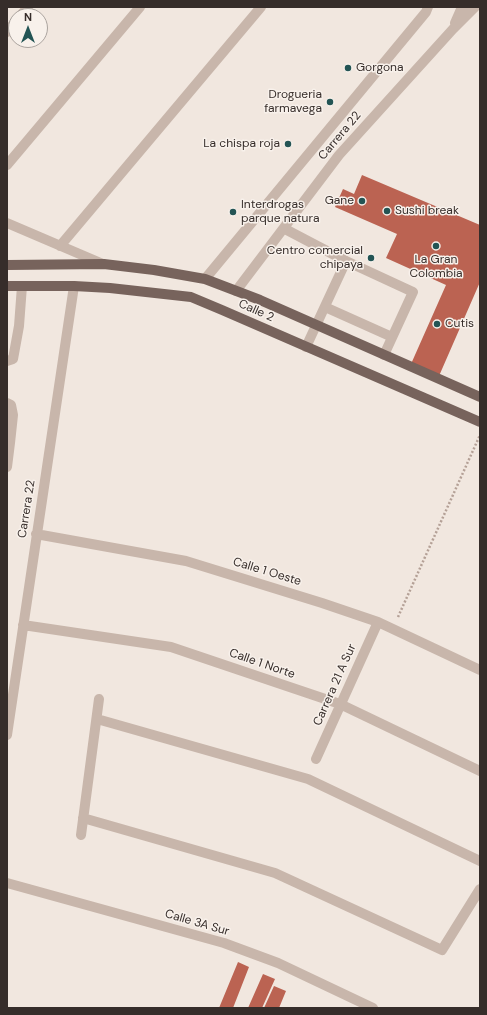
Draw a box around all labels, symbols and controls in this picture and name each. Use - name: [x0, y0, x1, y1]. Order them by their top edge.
- north arrow: [8, 8, 48, 48]
- text: N: [24, 10, 32, 24]
- place label: Gorgona: [356, 61, 403, 75]
- marker: Gorgona: [343, 63, 353, 73]
- place label: Drogueria farmavega: [264, 88, 322, 116]
- marker: Drogueria farmavega: [325, 97, 335, 107]
- street label: Carrera 22: [316, 109, 364, 163]
- place label: La chispa roja: [203, 137, 280, 151]
- marker: La chispa roja: [283, 139, 293, 149]
- place label: Gane: [325, 194, 354, 208]
- marker: Gane: [357, 196, 367, 206]
- place label: Interdrogas parque natura: [241, 198, 319, 226]
- place label: Sushi break: [395, 204, 459, 218]
- marker: Sushi break: [382, 206, 392, 216]
- marker: Interdrogas parque natura: [228, 207, 238, 217]
- marker: La Gran Colombia: [431, 241, 441, 251]
- place label: Centro comercial chipaya: [267, 244, 363, 272]
- marker: Centro comercial chipaya: [366, 253, 376, 263]
- place label: La Gran Colombia: [409, 253, 463, 281]
- street label: Calle 2: [236, 297, 276, 325]
- place label: Cutis: [445, 317, 474, 331]
- marker: Cutis: [432, 319, 442, 329]
- street label: Carrera 22: [15, 479, 39, 539]
- street label: Calle 1 Oeste: [231, 555, 303, 589]
- street label: Carrera 21 A Sur: [311, 642, 359, 728]
- street label: Calle 1 Norte: [227, 646, 297, 682]
- street label: Calle 3A Sur: [163, 907, 231, 939]

